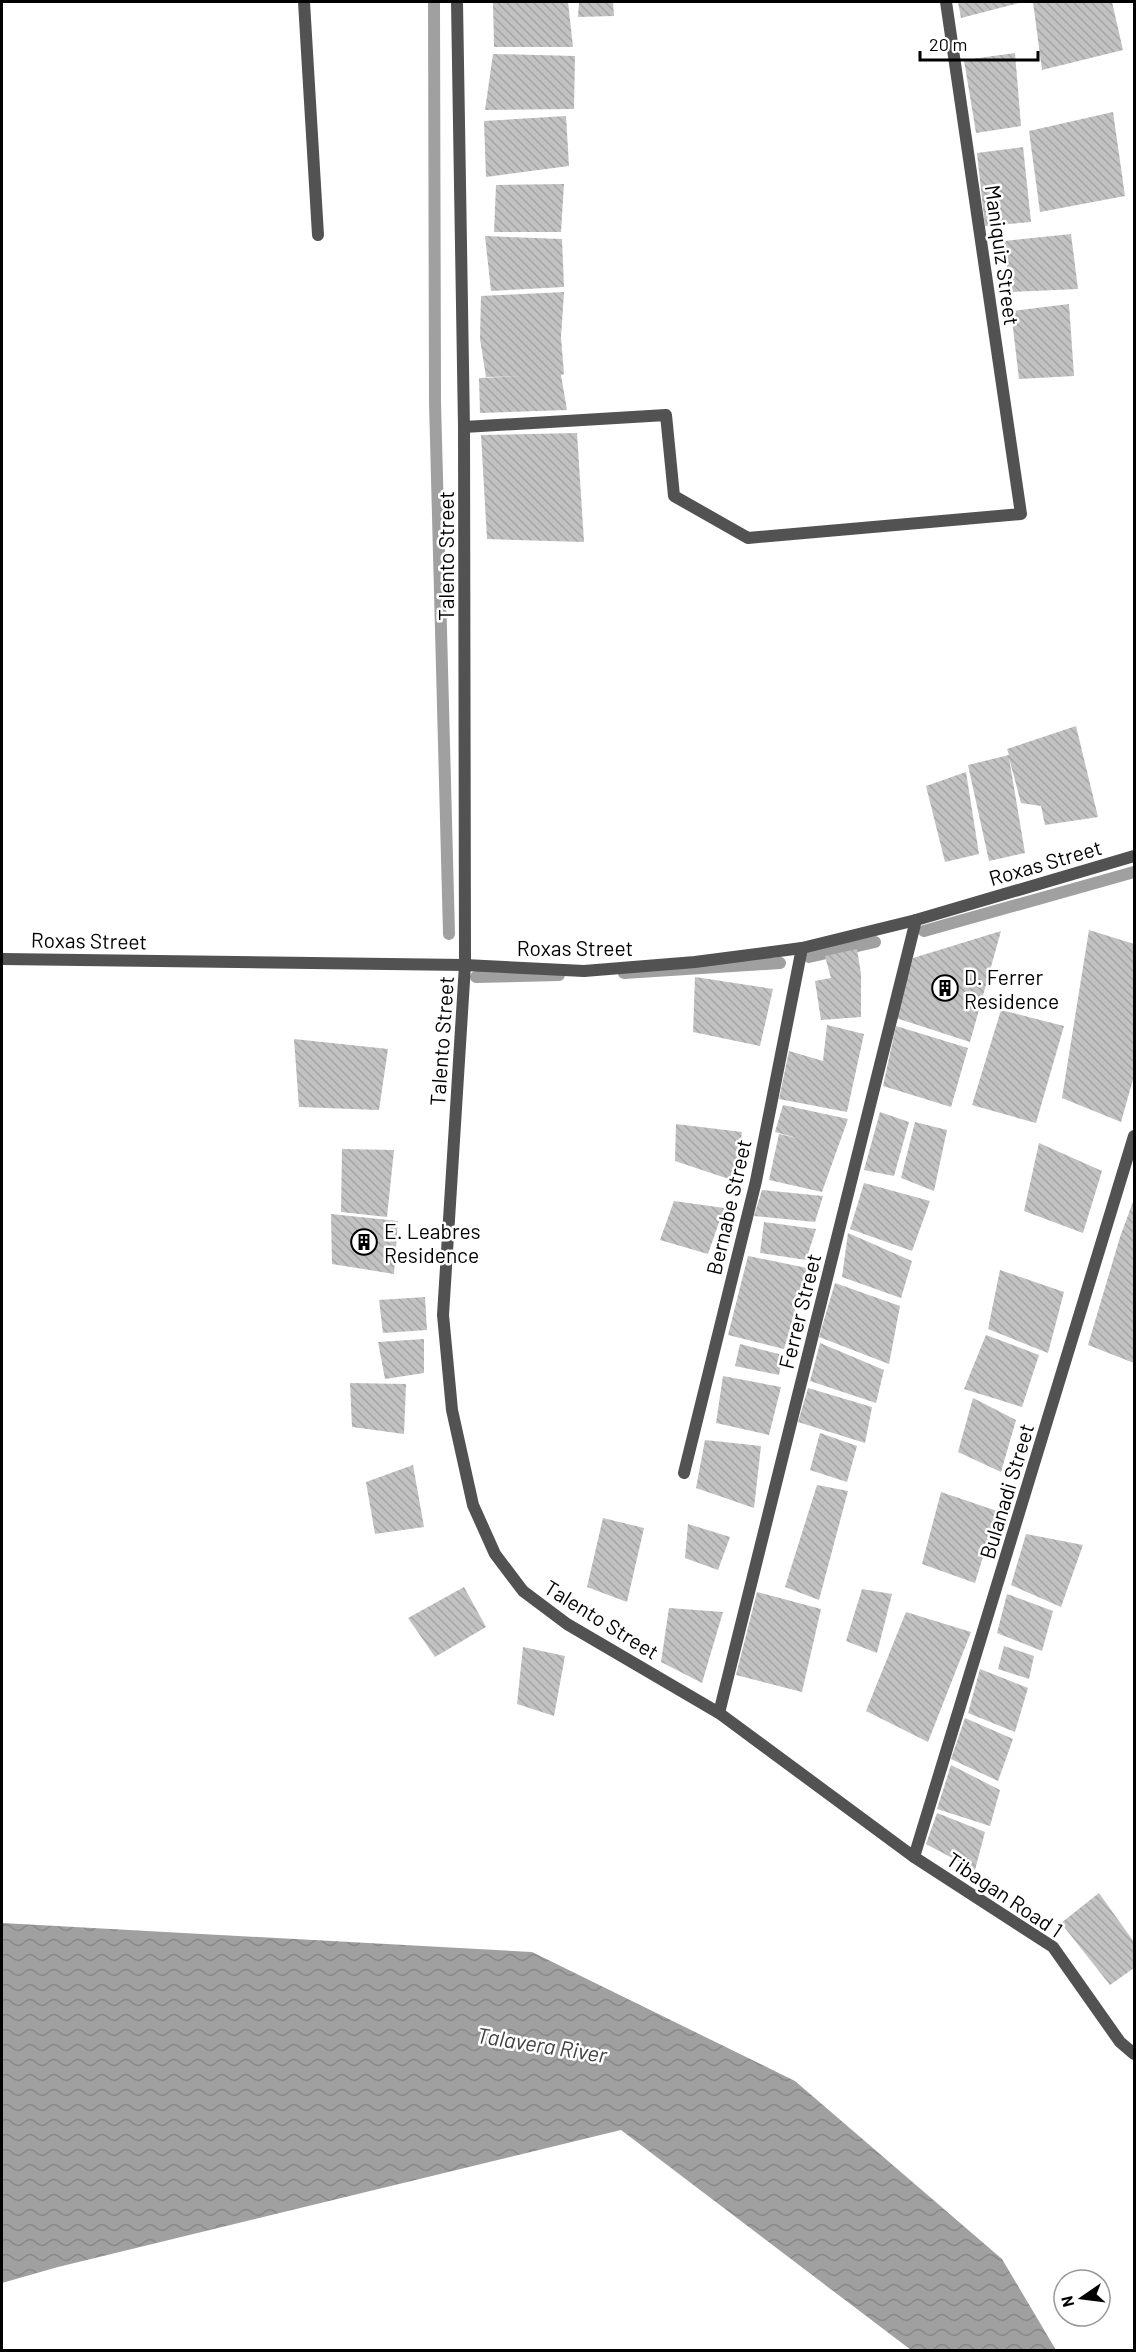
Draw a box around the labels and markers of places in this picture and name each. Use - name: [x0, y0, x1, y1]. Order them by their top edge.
- place label: D. Ferrer Residence: [964, 964, 1059, 1013]
- building icon: D. Ferrer Residence: [930, 973, 960, 1003]
- place label: E. Leabres Residence: [384, 1218, 481, 1267]
- building icon: E. Leabres Residence: [349, 1227, 379, 1257]

